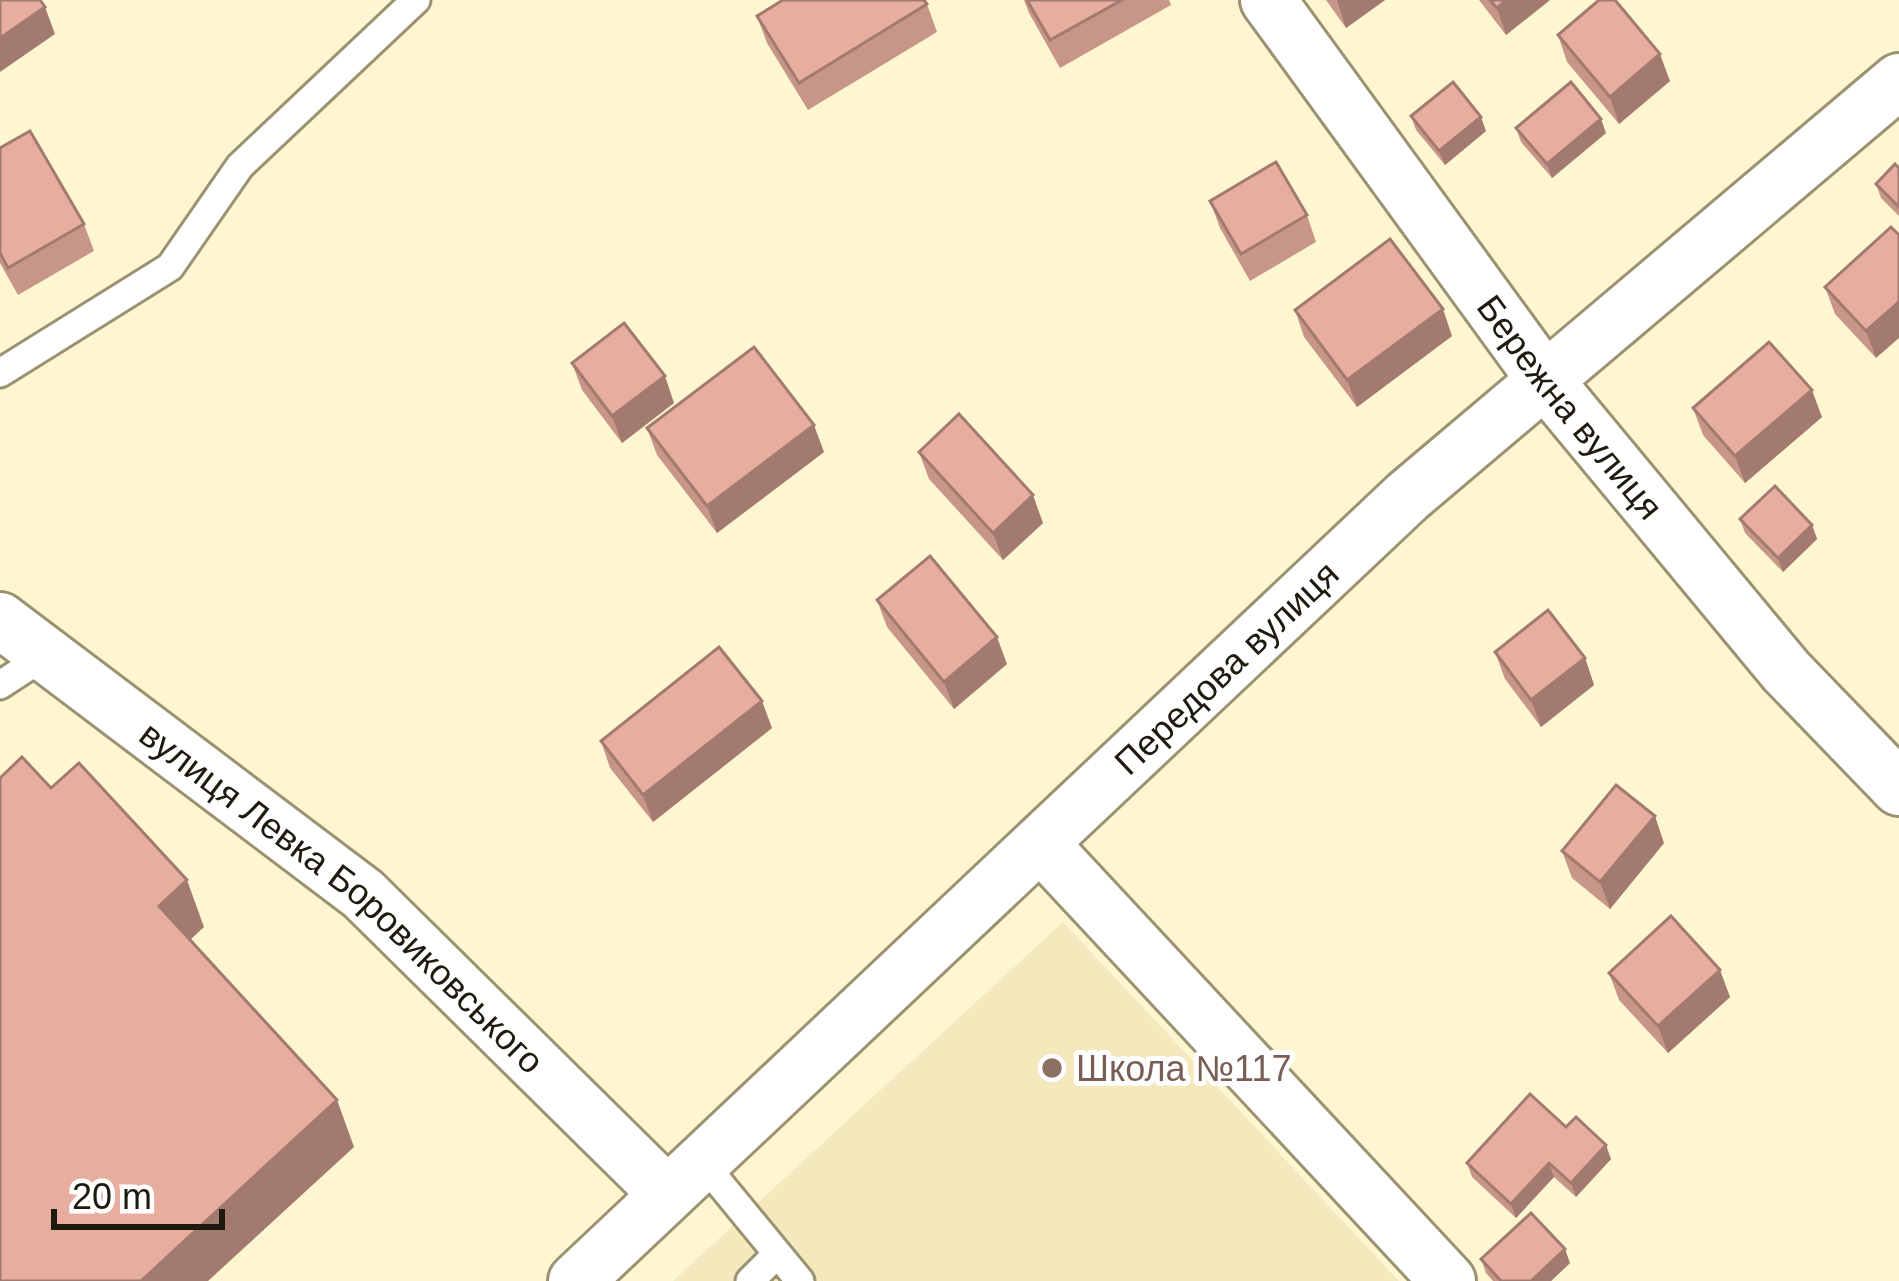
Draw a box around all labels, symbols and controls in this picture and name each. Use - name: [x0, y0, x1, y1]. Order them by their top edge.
- street label: Бережна вулиця: [1469, 287, 1671, 527]
- street label: Передова вулиця: [1106, 553, 1347, 783]
- street label: вулиця Левка Боровиковського: [132, 713, 552, 1082]
- place label: Школа №117: [1076, 1048, 1291, 1089]
- marker: Школа №117: [1039, 1055, 1065, 1081]
- scale bar: [54, 1155, 222, 1229]
- text: 20 m: [72, 1176, 152, 1217]

